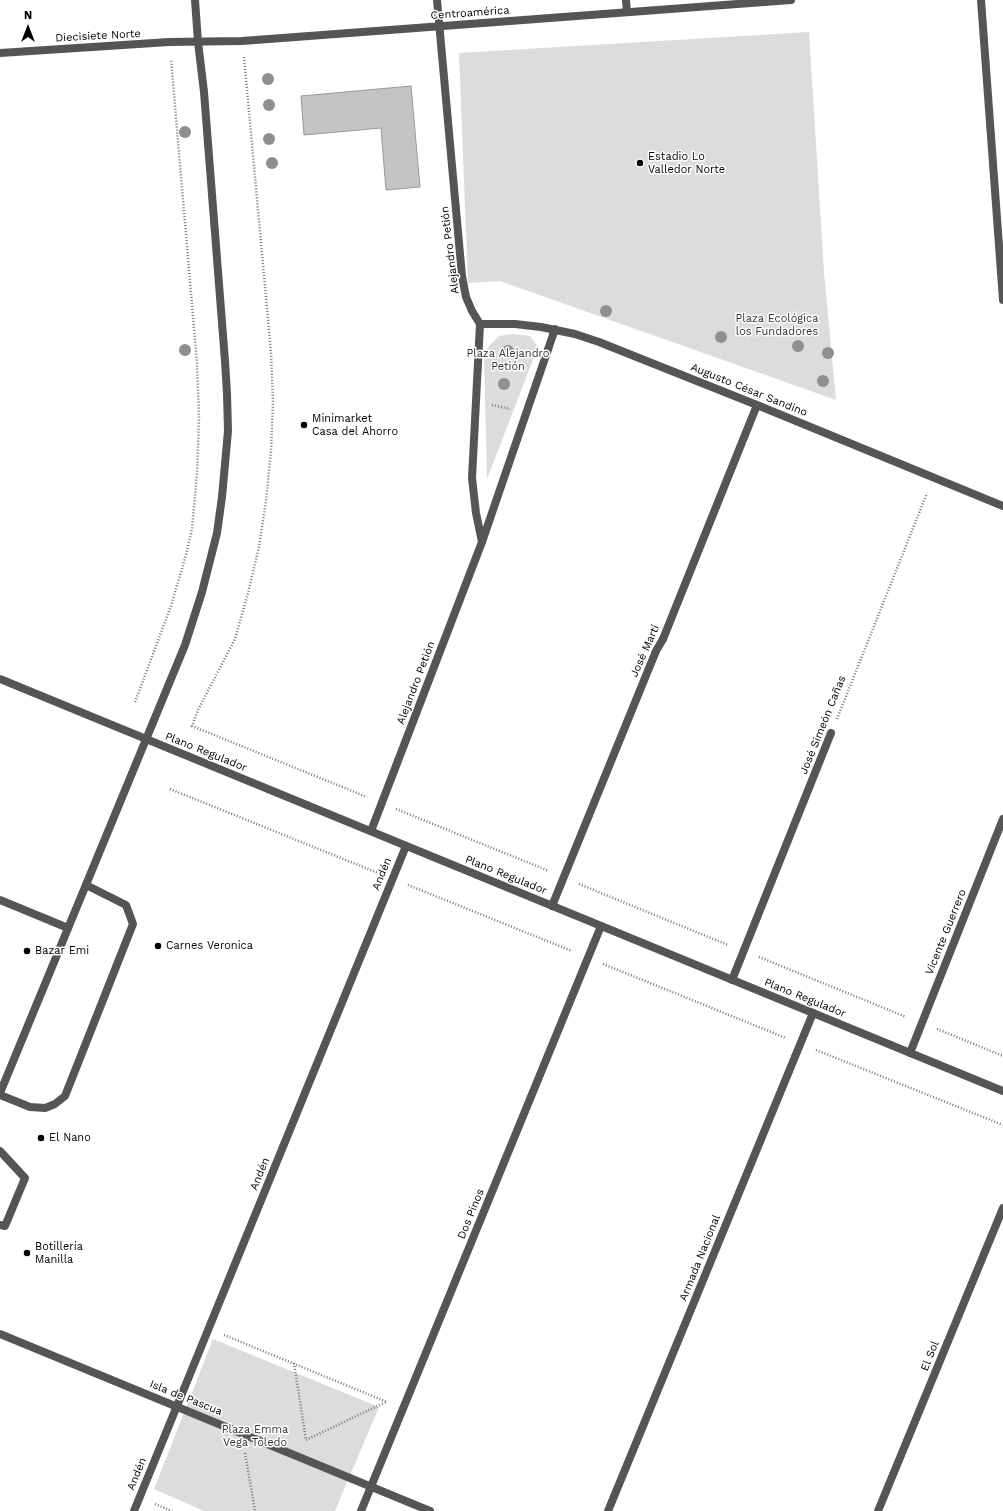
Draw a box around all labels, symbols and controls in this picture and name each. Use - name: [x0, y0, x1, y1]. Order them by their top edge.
- street label: Centroamérica: [430, 4, 510, 22]
- north arrow: [8, 8, 48, 48]
- text: N: [24, 9, 32, 22]
- street label: Diecisiete Norte: [55, 27, 141, 45]
- place label: Estadio Lo Valledor Norte: [648, 150, 725, 176]
- marker: Estadio Lo Valledor Norte: [635, 158, 645, 168]
- street label: Alejandro Petión: [438, 205, 462, 295]
- park label: Plaza Ecológica los Fundadores: [736, 312, 818, 338]
- park label: Plaza Alejandro Petión: [467, 347, 549, 373]
- street label: Augusto César Sandino: [689, 361, 809, 419]
- place label: Minimarket Casa del Ahorro: [312, 412, 398, 438]
- marker: Minimarket Casa del Ahorro: [299, 420, 309, 430]
- street label: José Martí: [628, 623, 662, 679]
- street label: Alejandro Petión: [394, 639, 438, 727]
- street label: José Simeón Cañas: [797, 674, 849, 776]
- street label: Plano Regulador: [163, 730, 249, 774]
- street label: Plano Regulador: [463, 853, 549, 897]
- street label: Andén: [369, 856, 395, 892]
- street label: Vicente Guerrero: [923, 887, 969, 977]
- place label: Carnes Veronica: [166, 939, 253, 953]
- marker: Carnes Veronica: [153, 941, 163, 951]
- place label: Bazar Emi: [35, 944, 89, 958]
- marker: Bazar Emi: [22, 946, 32, 956]
- street label: Plano Regulador: [762, 976, 848, 1020]
- place label: El Nano: [49, 1131, 91, 1145]
- marker: El Nano: [36, 1133, 46, 1143]
- street label: Andén: [247, 1156, 273, 1192]
- street label: Dos Pinos: [455, 1187, 487, 1241]
- street label: Armada Nacional: [677, 1213, 723, 1303]
- place label: Botillería Manilla: [35, 1240, 83, 1266]
- marker: Botillería Manilla: [22, 1248, 32, 1258]
- street label: El Sol: [918, 1339, 942, 1373]
- street label: Isla de Pascua: [148, 1377, 224, 1419]
- park label: Plaza Emma Vega Toledo: [222, 1423, 288, 1449]
- street label: Andén: [124, 1456, 150, 1492]

